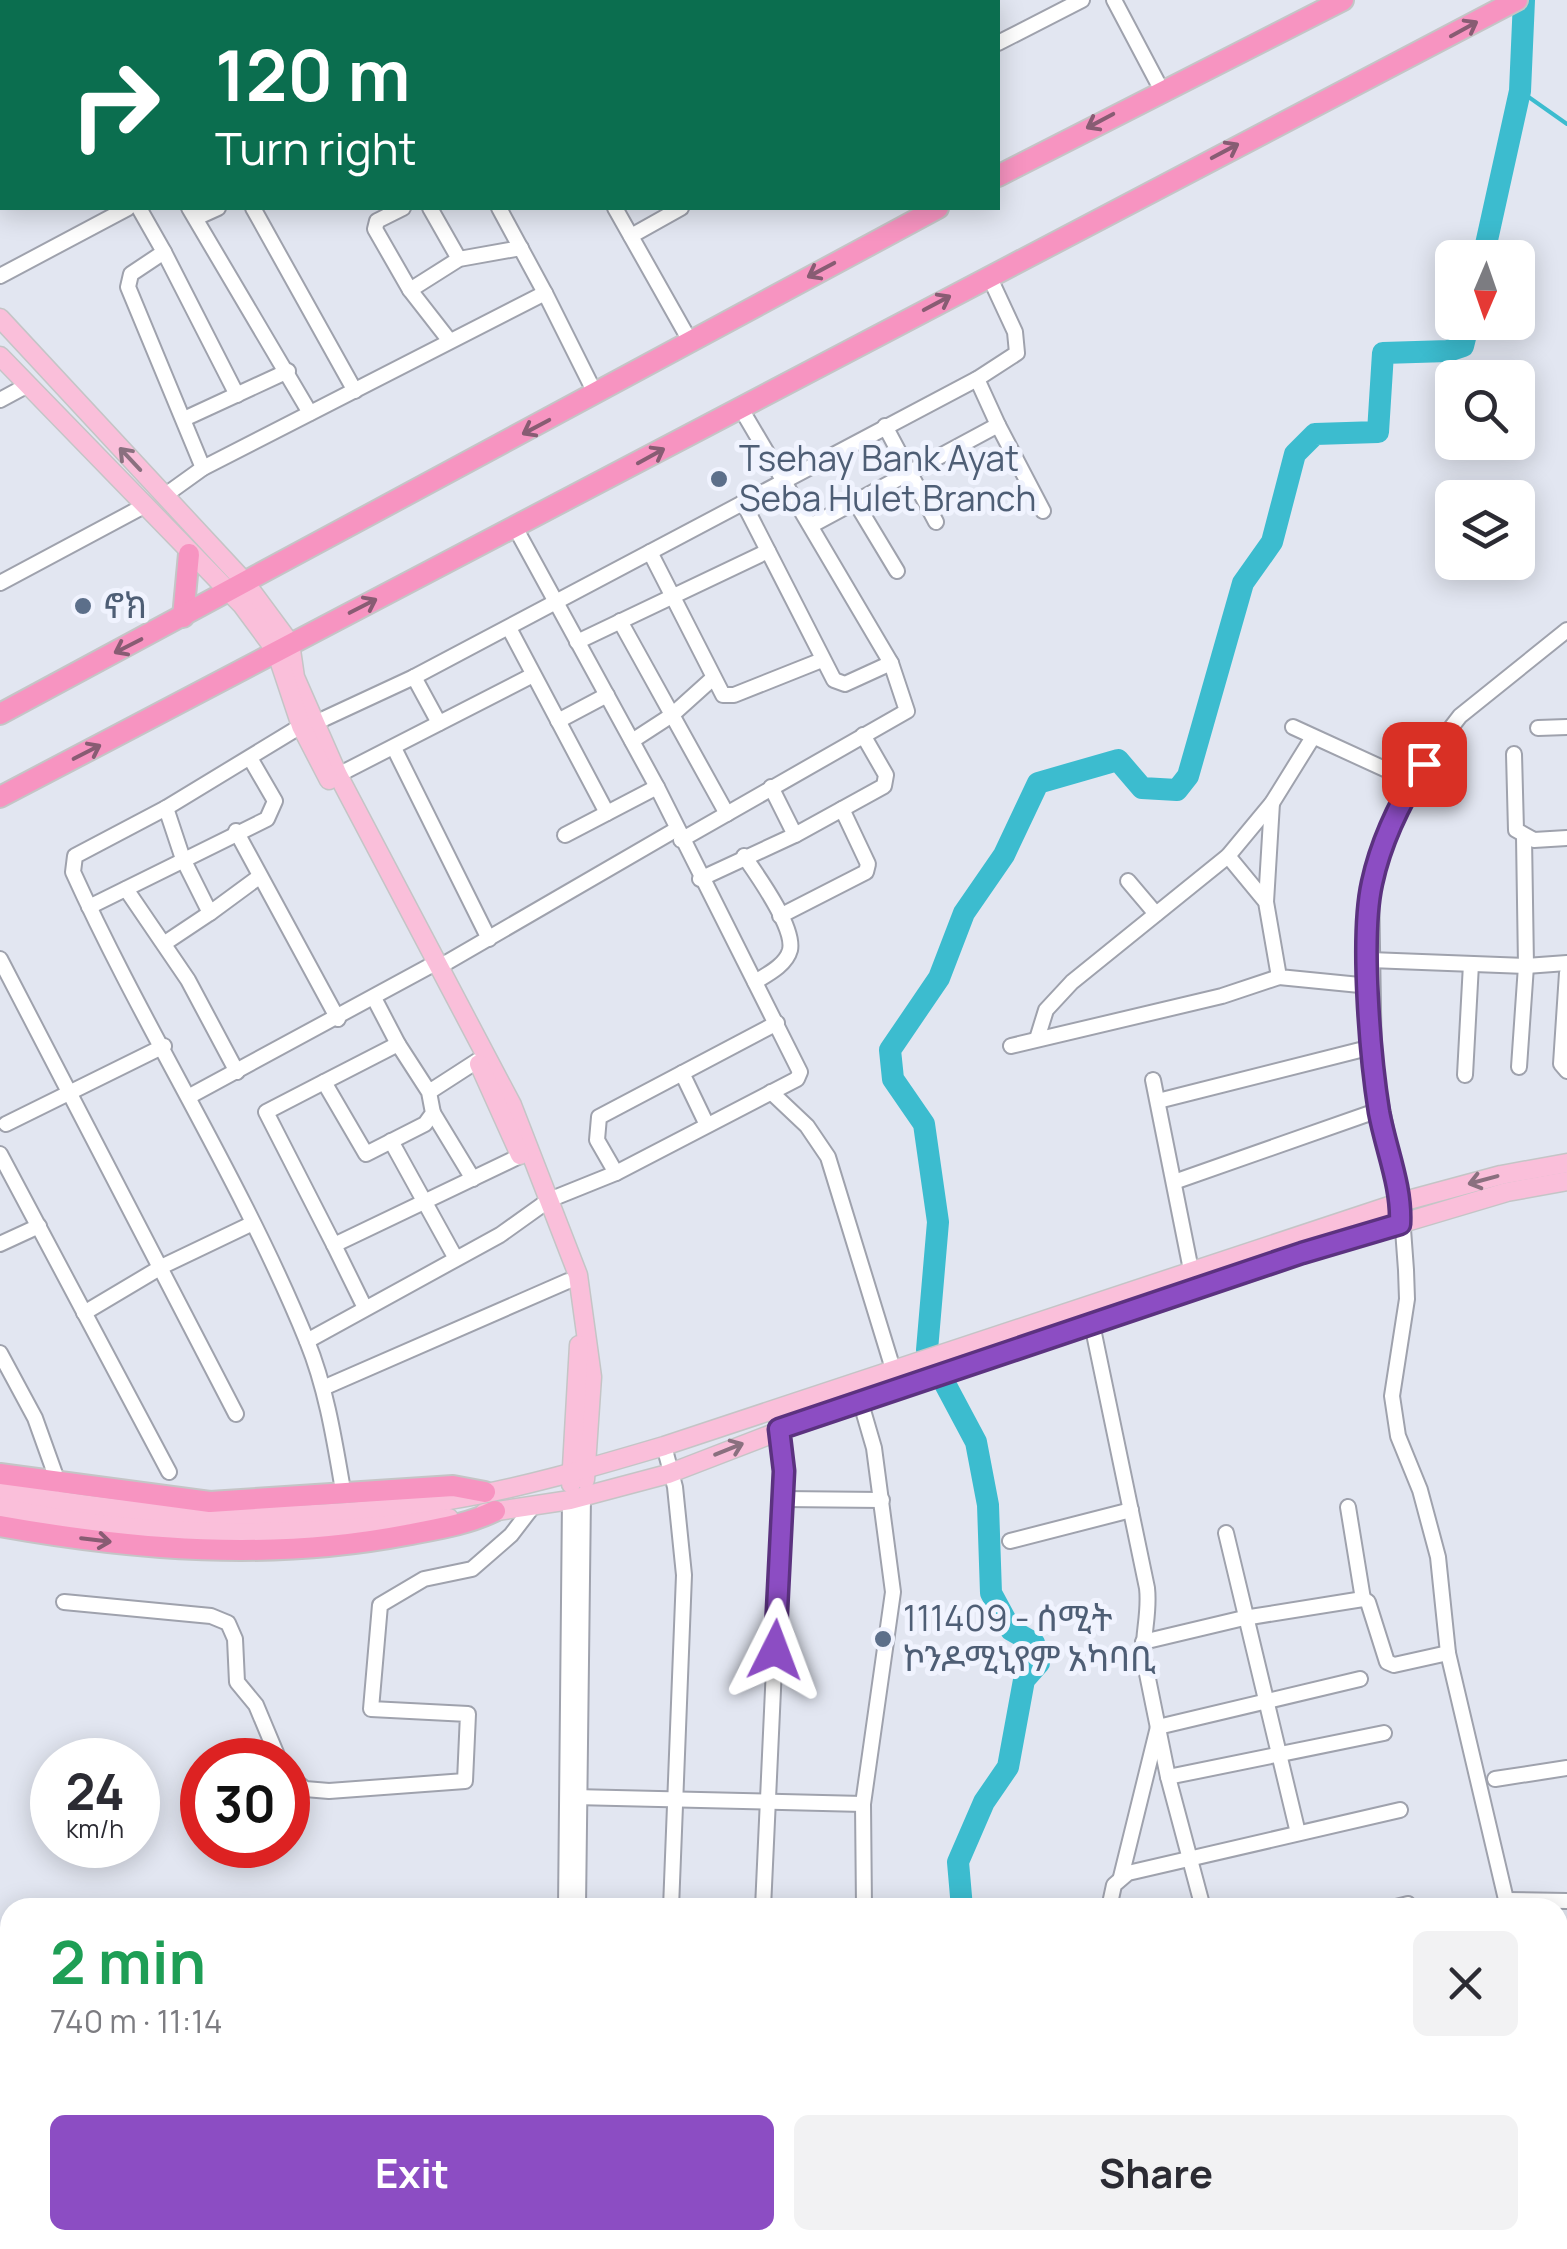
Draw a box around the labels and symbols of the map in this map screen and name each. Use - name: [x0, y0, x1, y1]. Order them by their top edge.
- one-way arrow: [1449, 18, 1479, 38]
- one-way arrow: [1085, 112, 1115, 132]
- one-way arrow: [1209, 141, 1239, 160]
- north arrow: [1435, 240, 1535, 340]
- one-way arrow: [807, 261, 836, 281]
- one-way arrow: [922, 293, 952, 312]
- one-way arrow: [522, 418, 552, 438]
- place label: Tsehay Bank Ayat Seba Hulet Branch: [739, 434, 1036, 522]
- one-way arrow: [635, 445, 665, 465]
- one-way arrow: [118, 446, 142, 472]
- marker: Tsehay Bank Ayat Seba Hulet Branch: [708, 468, 730, 490]
- place label: ኖክ: [103, 581, 147, 629]
- marker: ኖክ: [72, 595, 94, 617]
- one-way arrow: [347, 596, 377, 615]
- one-way arrow: [114, 637, 144, 656]
- pin: [1382, 722, 1467, 807]
- one-way arrow: [71, 742, 101, 761]
- one-way arrow: [1468, 1171, 1499, 1190]
- one-way arrow: [713, 1438, 744, 1456]
- one-way arrow: [80, 1531, 112, 1550]
- place label: 111409 - ሰሚት ኮንዶሚኒየም አካባቢ: [903, 1594, 1156, 1682]
- position arrow: [723, 1598, 827, 1702]
- marker: 111409 - ሰሚት ኮንዶሚኒየም አካባቢ: [872, 1628, 894, 1650]
- speed limit sign: 30: [180, 1738, 310, 1868]

